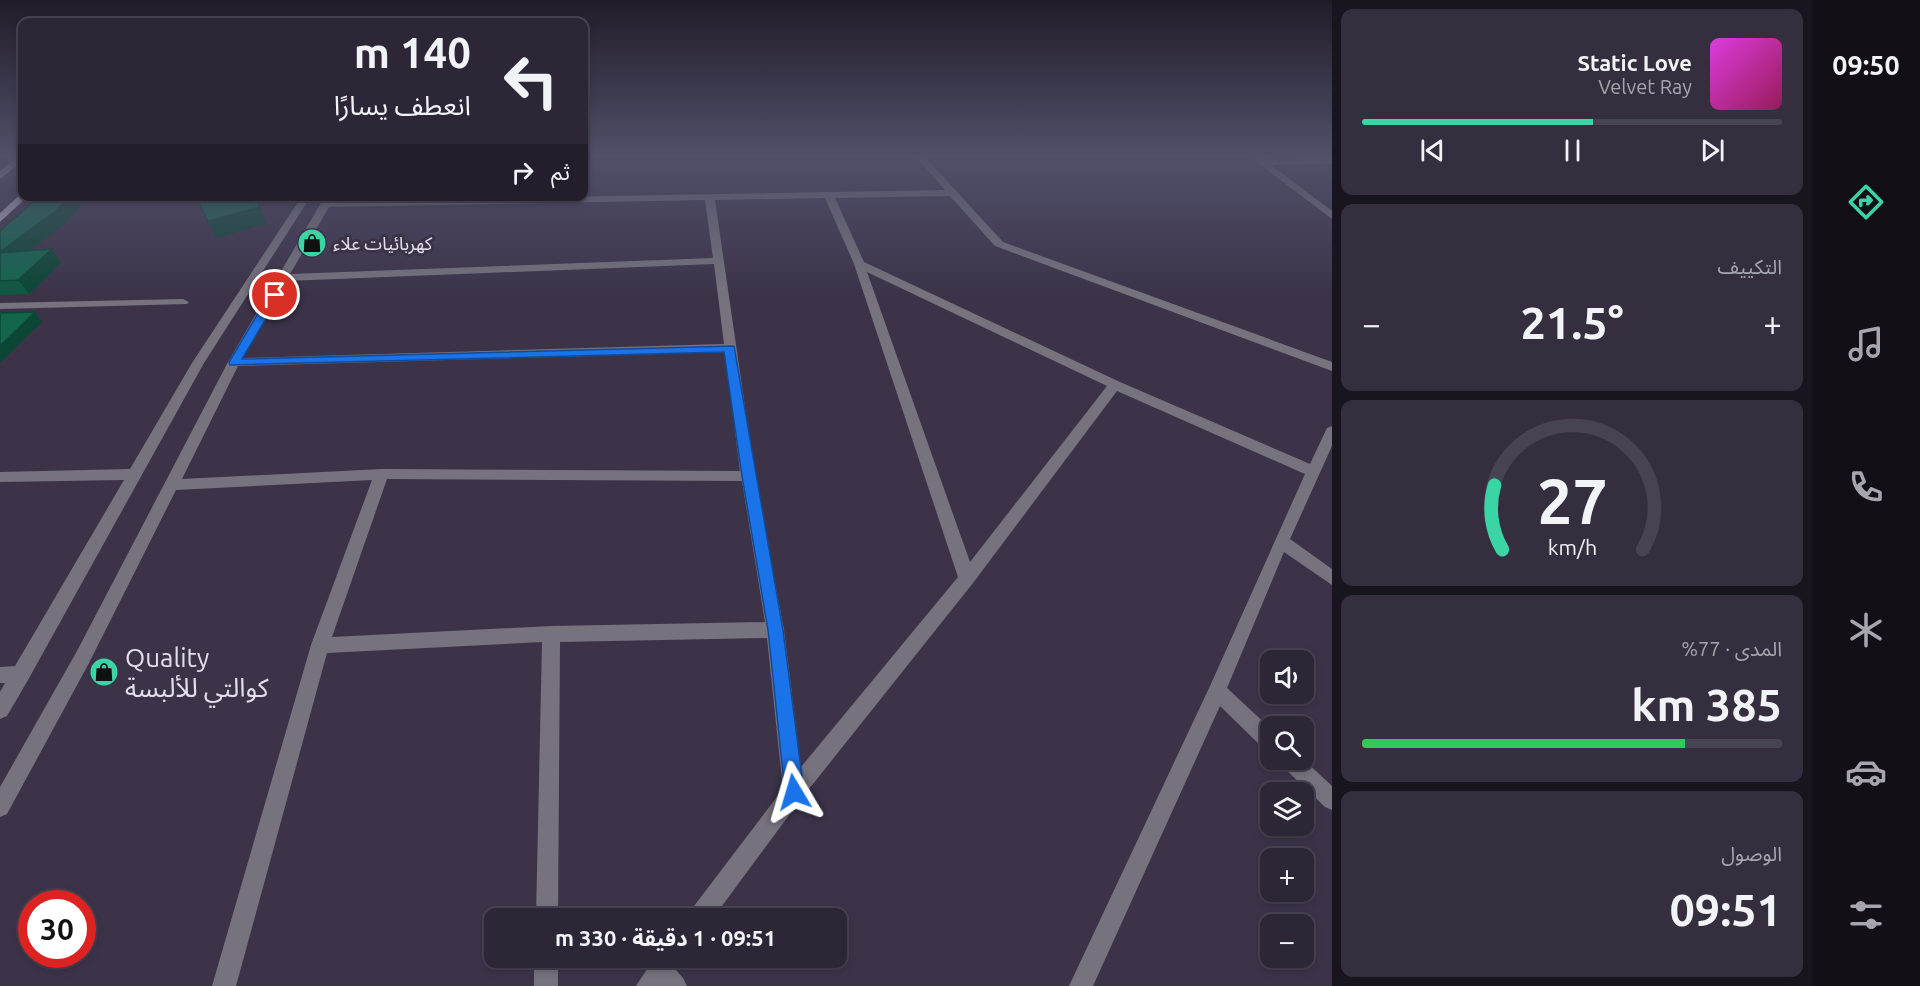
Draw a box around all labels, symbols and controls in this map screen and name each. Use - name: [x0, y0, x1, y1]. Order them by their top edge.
- text: 140 m: [354, 29, 471, 76]
- icon: left: [492, 42, 570, 120]
- text: Static Love: [1578, 50, 1692, 75]
- text: 09:50: [1832, 50, 1900, 80]
- text: Velvet Ray: [1598, 75, 1692, 98]
- text: انعطف يسارًا: [334, 90, 471, 120]
- icon: previous: [1416, 134, 1449, 167]
- icon: pause: [1556, 134, 1589, 167]
- icon: next: [1696, 134, 1729, 167]
- icon: right: [506, 156, 539, 189]
- text: ثم: [551, 159, 570, 184]
- icon: directions: [1845, 181, 1887, 223]
- shop icon: كهربائيات علاء: [296, 227, 328, 259]
- place label: كهربائيات علاء: [333, 233, 433, 255]
- text: التكييف: [1718, 255, 1782, 278]
- pin: [249, 269, 300, 320]
- icon: arrive: [258, 278, 291, 311]
- text: 21.5°: [1520, 297, 1624, 348]
- text: −: [1362, 305, 1381, 342]
- text: +: [1763, 305, 1782, 342]
- icon: music: [1845, 323, 1887, 365]
- text: 27: [1537, 466, 1607, 536]
- icon: phone: [1845, 466, 1887, 508]
- text: km/h: [1547, 535, 1597, 559]
- icon: climate: [1845, 609, 1887, 651]
- text: المدى · 77%: [1681, 637, 1782, 660]
- place label: Quality كوالتي للألبسة: [125, 643, 269, 708]
- map controls: [1260, 650, 1314, 968]
- button: sound: [1260, 650, 1314, 704]
- shop icon: Quality كوالتي للألبسة: [88, 656, 120, 688]
- text: 385 km: [1631, 679, 1782, 730]
- button: search: [1260, 716, 1314, 770]
- icon: car: [1845, 751, 1887, 793]
- position arrow: [762, 760, 826, 824]
- button: layers: [1260, 782, 1314, 836]
- text: الوصول: [1721, 842, 1782, 865]
- button: +: [1260, 848, 1314, 902]
- text: 09:51: [1669, 884, 1782, 935]
- speed limit sign: 30: [18, 890, 96, 968]
- icon: filters: [1845, 894, 1887, 936]
- button: −: [1260, 914, 1314, 968]
- text: 09:51 · 1 دقيقة · 330 m: [555, 925, 776, 950]

